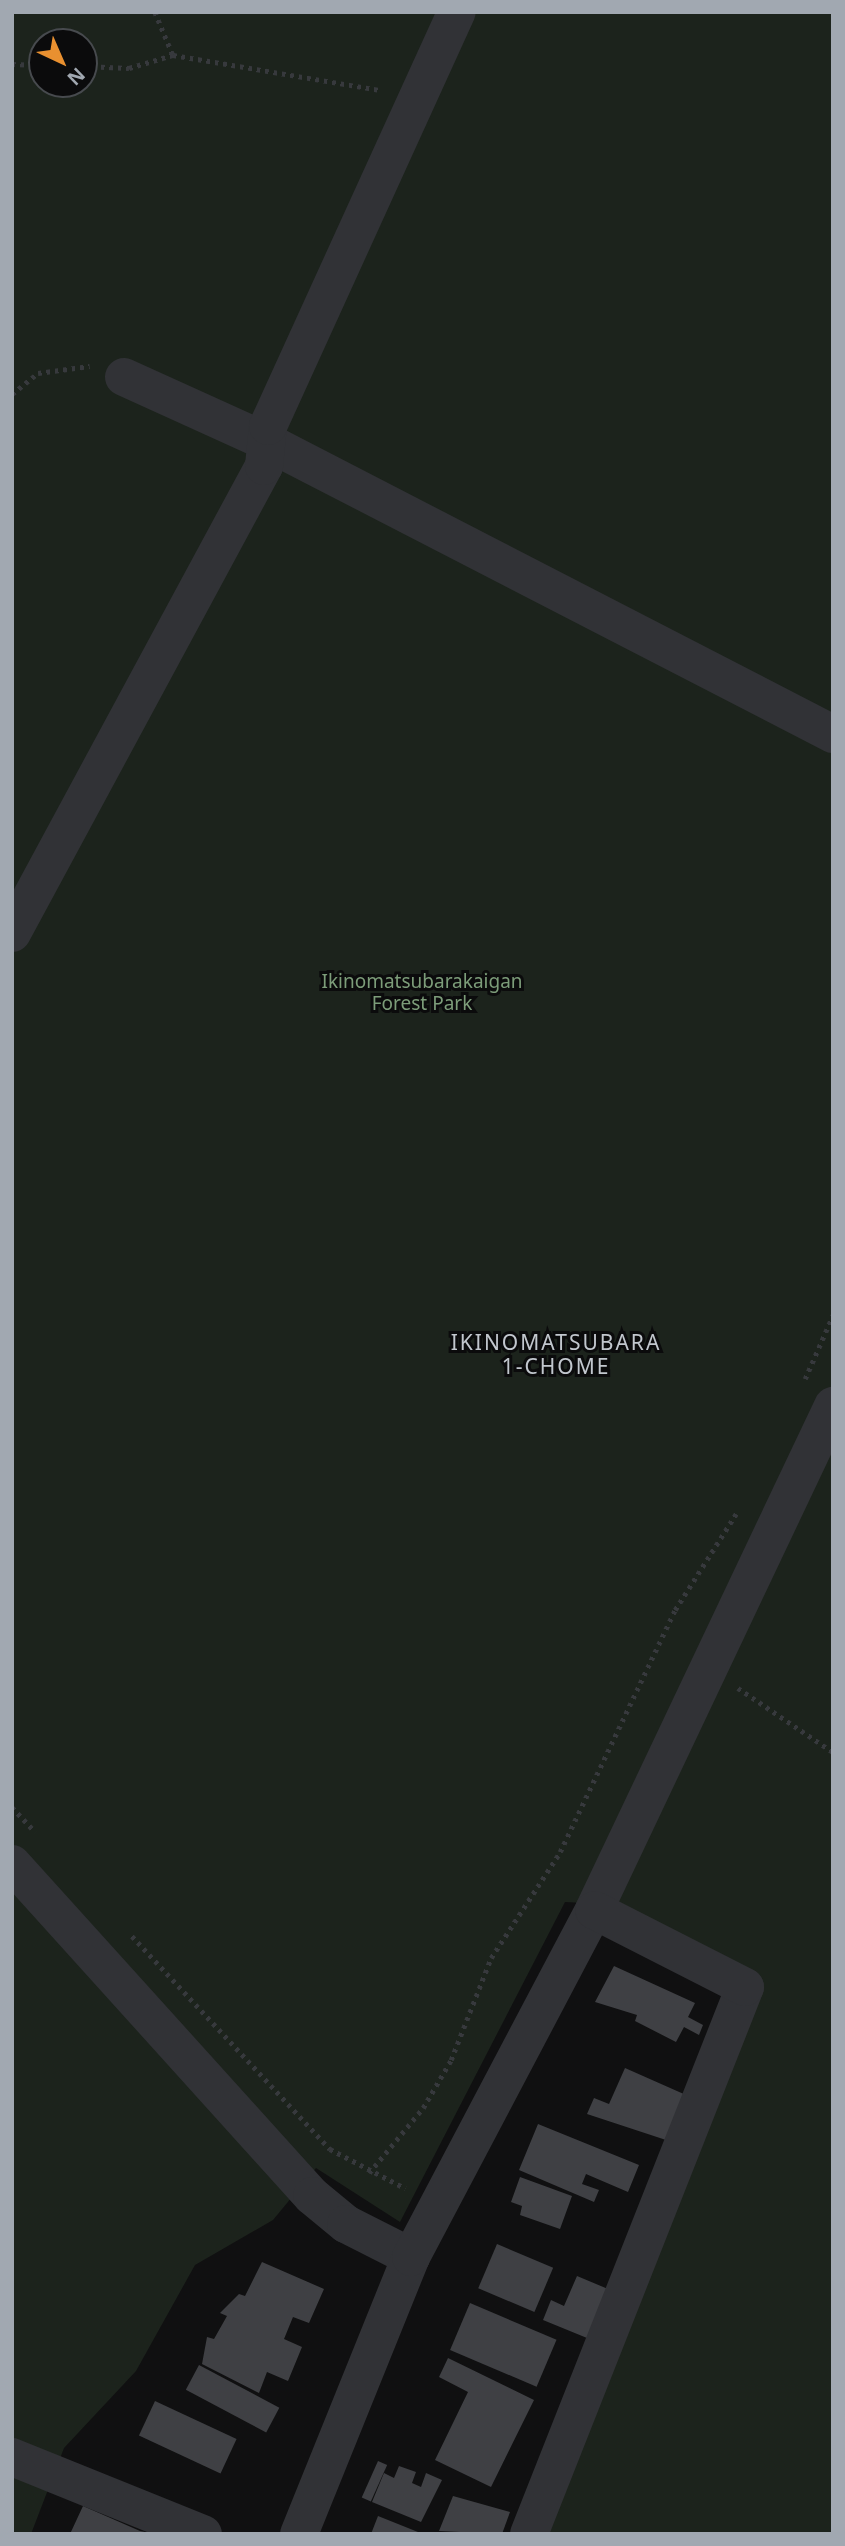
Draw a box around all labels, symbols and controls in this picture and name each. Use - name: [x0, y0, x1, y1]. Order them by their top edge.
- north arrow: [28, 28, 98, 98]
- text: N: [62, 62, 91, 91]
- park label: Ikinomatsubarakaigan Forest Park: [321, 971, 523, 1015]
- district label: IKINOMATSUBARA 1-CHOME: [452, 1329, 660, 1379]

